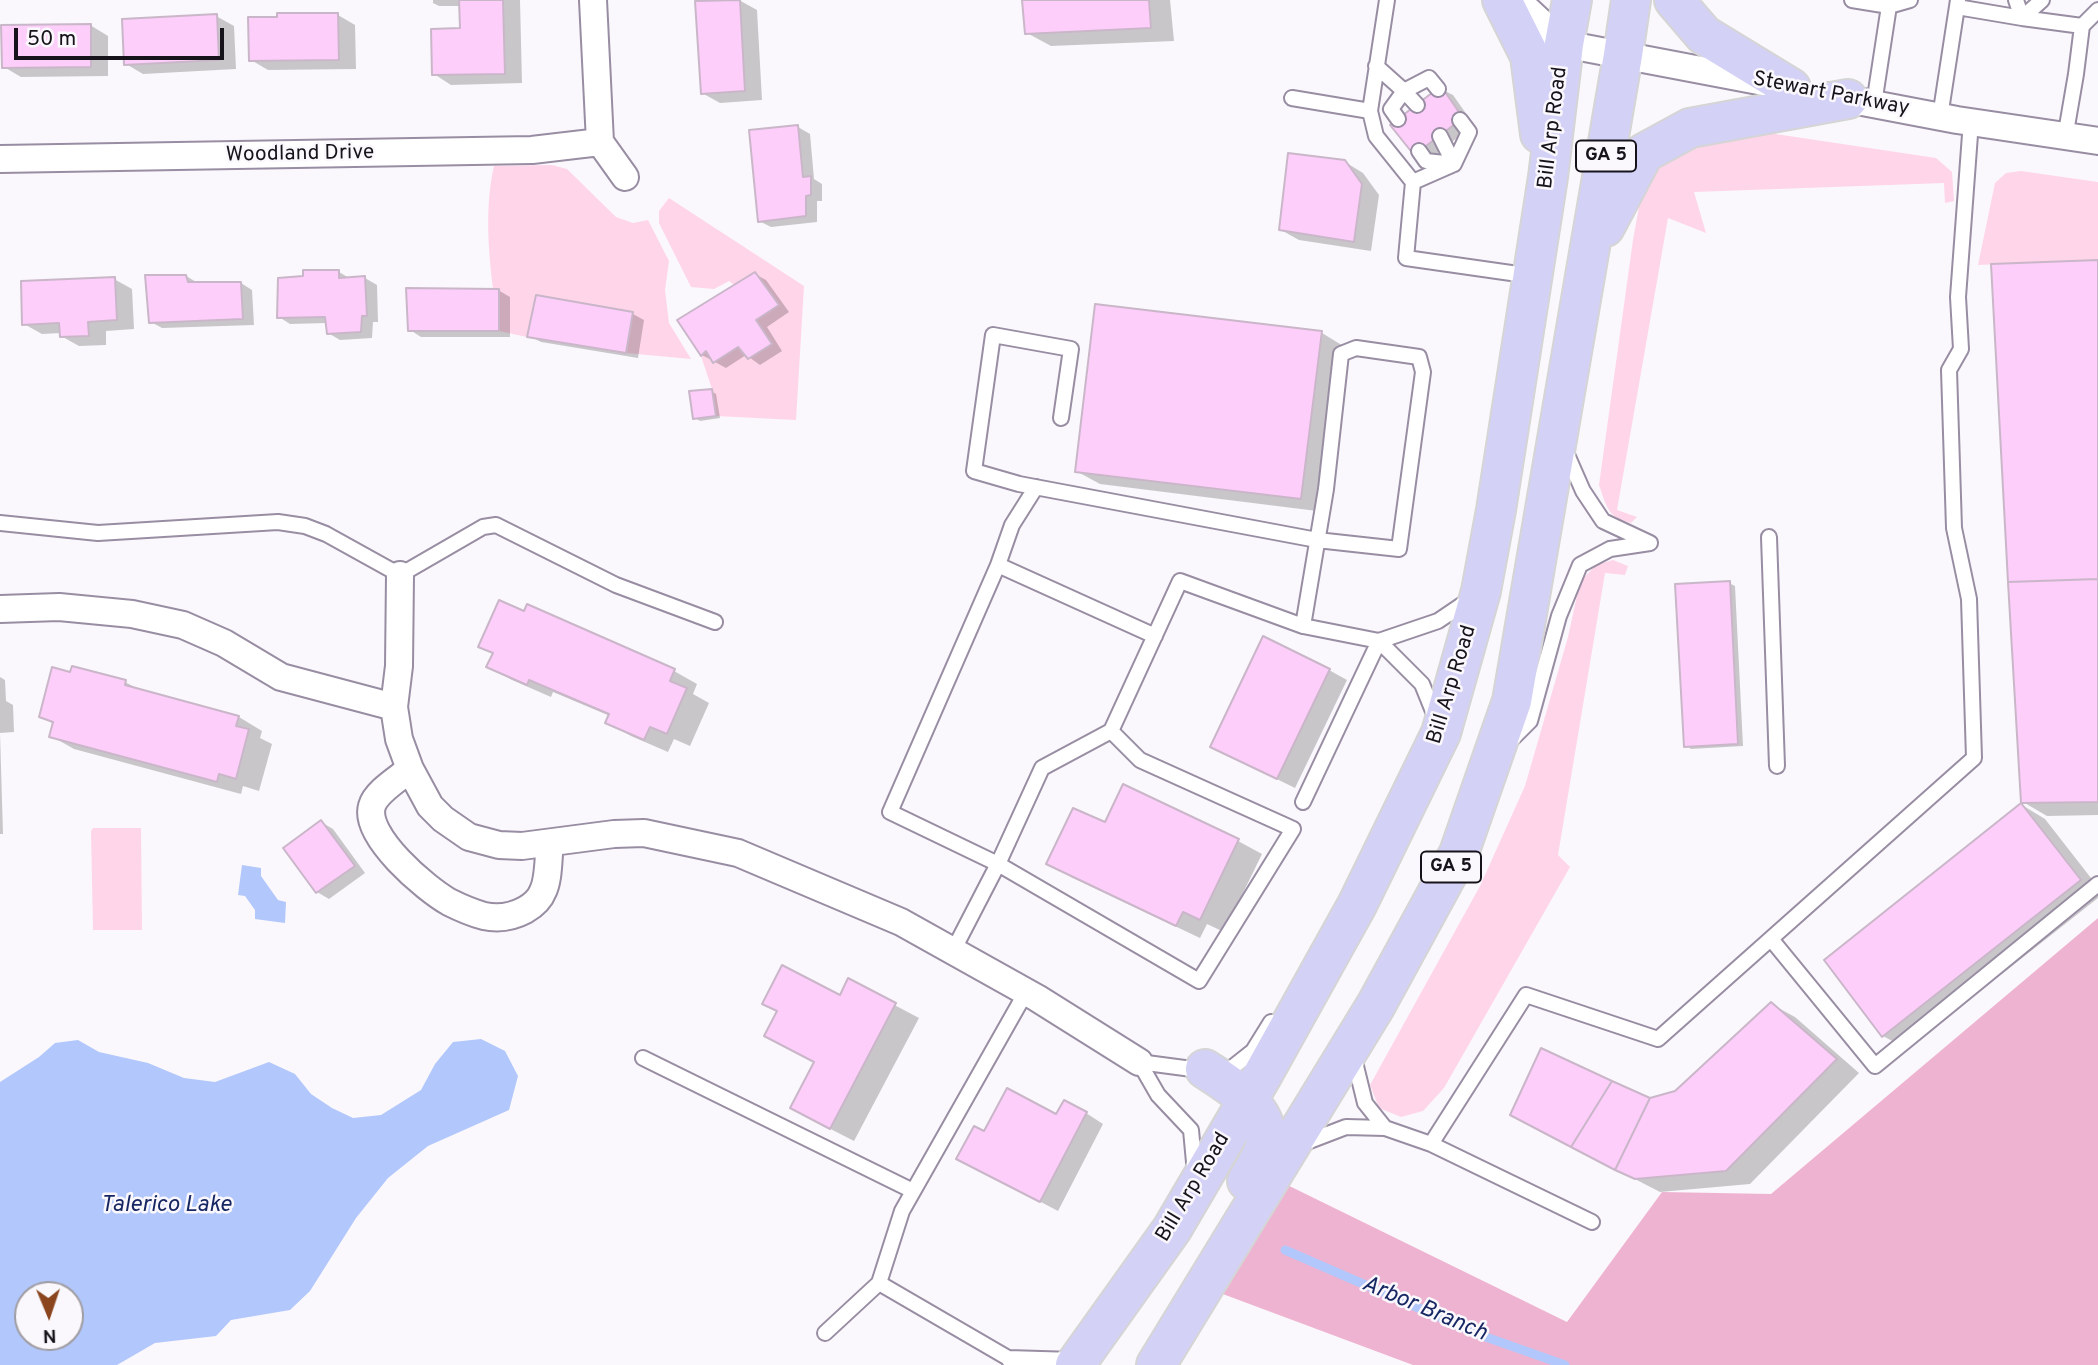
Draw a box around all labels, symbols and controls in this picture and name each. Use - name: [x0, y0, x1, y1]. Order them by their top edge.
- scale bar: [18, 14, 228, 58]
- text: 50 m: [27, 26, 76, 53]
- street label: Bill Arp Road: [1534, 66, 1574, 190]
- street label: Stewart Parkway: [1751, 67, 1911, 123]
- road number: GA 5: [1576, 140, 1636, 172]
- street label: Woodland Drive: [226, 141, 374, 169]
- street label: Bill Arp Road: [1423, 623, 1483, 747]
- road number: GA 5: [1421, 852, 1481, 882]
- street label: Bill Arp Road: [1152, 1129, 1236, 1247]
- water label: Talerico Lake: [101, 1192, 231, 1220]
- water label: Arbor Branch: [1357, 1271, 1491, 1349]
- north arrow: [14, 1281, 84, 1351]
- text: N: [42, 1323, 57, 1347]

